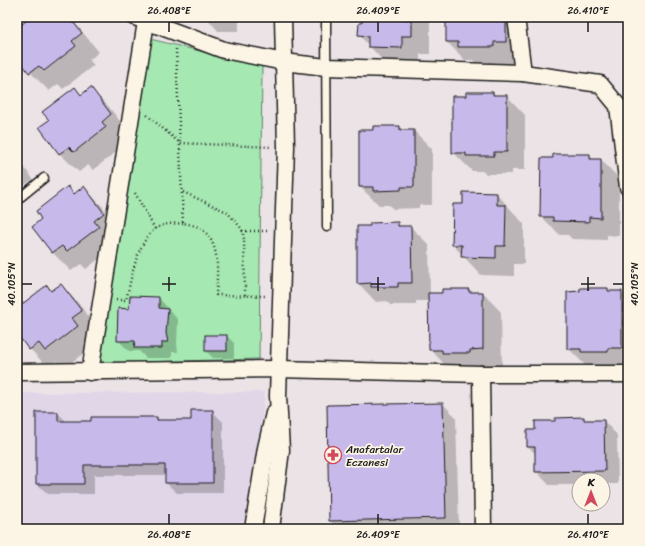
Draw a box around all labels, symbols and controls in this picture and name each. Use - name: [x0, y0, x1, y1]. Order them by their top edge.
- text: 26.408°E: [148, 2, 192, 20]
- text: 26.409°E: [356, 2, 401, 20]
- text: 26.410°E: [567, 2, 610, 20]
- text: 40.105°N: [3, 262, 21, 306]
- text: 40.105°N: [626, 262, 644, 306]
- place label: Anafartalar Eczanesi: [345, 440, 403, 472]
- pharmacy icon: Anafartalar Eczanesi: [323, 445, 343, 465]
- north arrow: [571, 472, 611, 512]
- text: K: [587, 473, 596, 492]
- text: 26.408°E: [148, 526, 192, 544]
- text: 26.409°E: [356, 526, 401, 544]
- text: 26.410°E: [567, 526, 610, 544]

